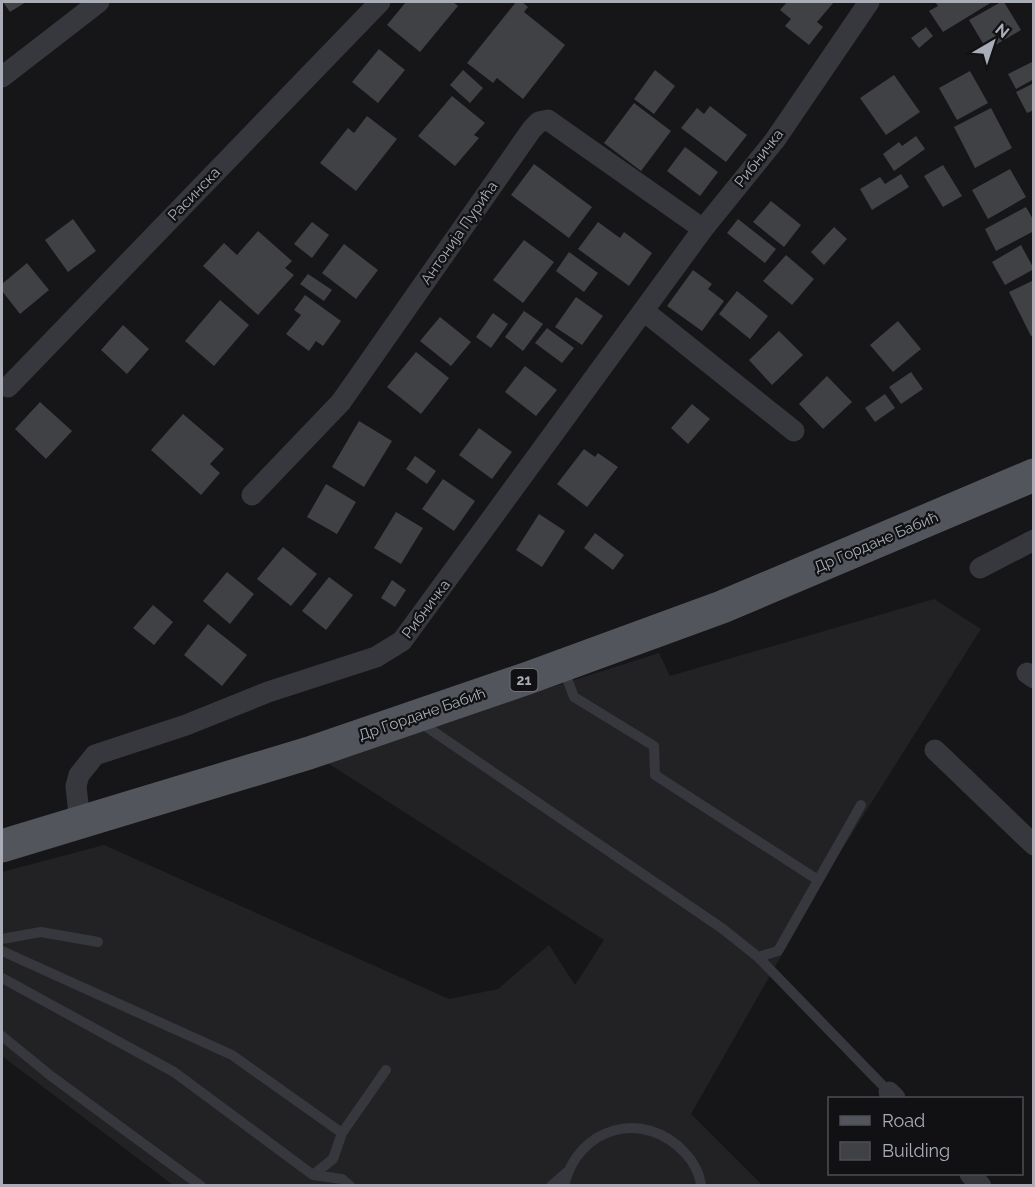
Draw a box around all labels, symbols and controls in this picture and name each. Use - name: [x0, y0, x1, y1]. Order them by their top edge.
- north arrow: [963, 12, 1023, 72]
- text: N: [991, 20, 1013, 42]
- street label: Рибничка: [731, 125, 787, 191]
- street label: Расинска: [164, 163, 224, 225]
- street label: Антонија Пурића: [417, 178, 501, 288]
- street label: Др Гордане Бабић: [811, 508, 941, 576]
- street label: Рибничка: [398, 576, 454, 642]
- road number: 21: [510, 669, 538, 691]
- street label: Др Гордане Бабић: [356, 684, 488, 744]
- legend: [828, 1097, 1023, 1175]
- text: Road: [882, 1110, 925, 1131]
- text: Building: [882, 1140, 950, 1161]

